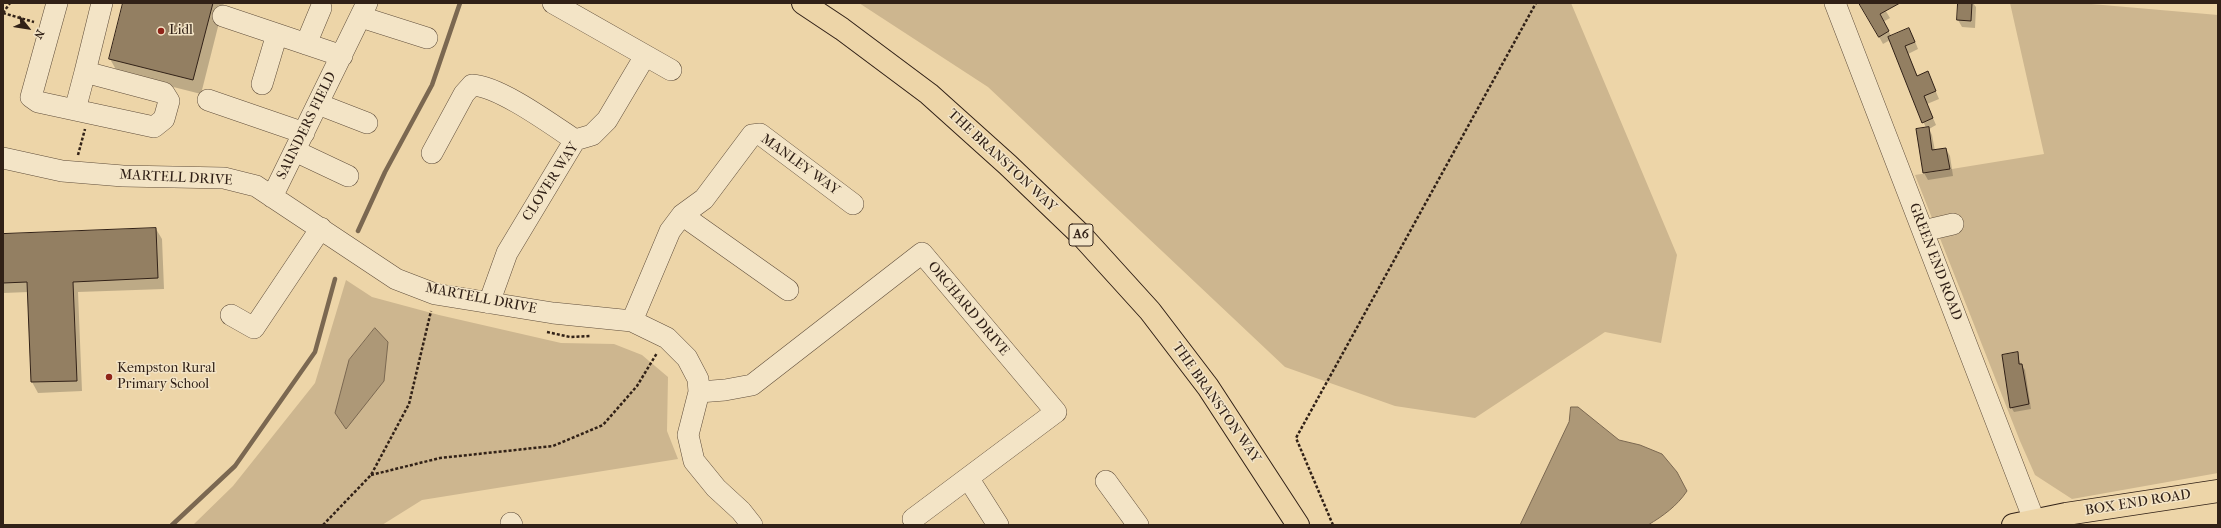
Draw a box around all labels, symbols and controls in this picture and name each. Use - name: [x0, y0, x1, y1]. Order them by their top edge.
- north arrow: [8, 8, 48, 48]
- place label: Lidl: [169, 23, 193, 39]
- marker: Lidl: [156, 26, 166, 36]
- text: N: [31, 27, 47, 41]
- street label: SAUNDERS FIELD: [274, 70, 340, 182]
- street label: THE BRANSTON WAY: [944, 106, 1060, 216]
- street label: MANLEY WAY: [757, 131, 843, 199]
- street label: CLOVER WAY: [519, 139, 583, 225]
- street label: MARTELL DRIVE: [119, 167, 233, 189]
- street label: GREEN END ROAD: [1905, 201, 1965, 323]
- road number: A6: [1069, 224, 1093, 246]
- street label: ORCHARD DRIVE: [924, 258, 1012, 360]
- street label: MARTELL DRIVE: [424, 280, 538, 318]
- street label: THE BRANSTON WAY: [1168, 340, 1264, 466]
- place label: Kempston Rural Primary School: [117, 361, 216, 394]
- marker: Kempston Rural Primary School: [104, 372, 114, 382]
- street label: BOX END ROAD: [2084, 486, 2192, 520]

